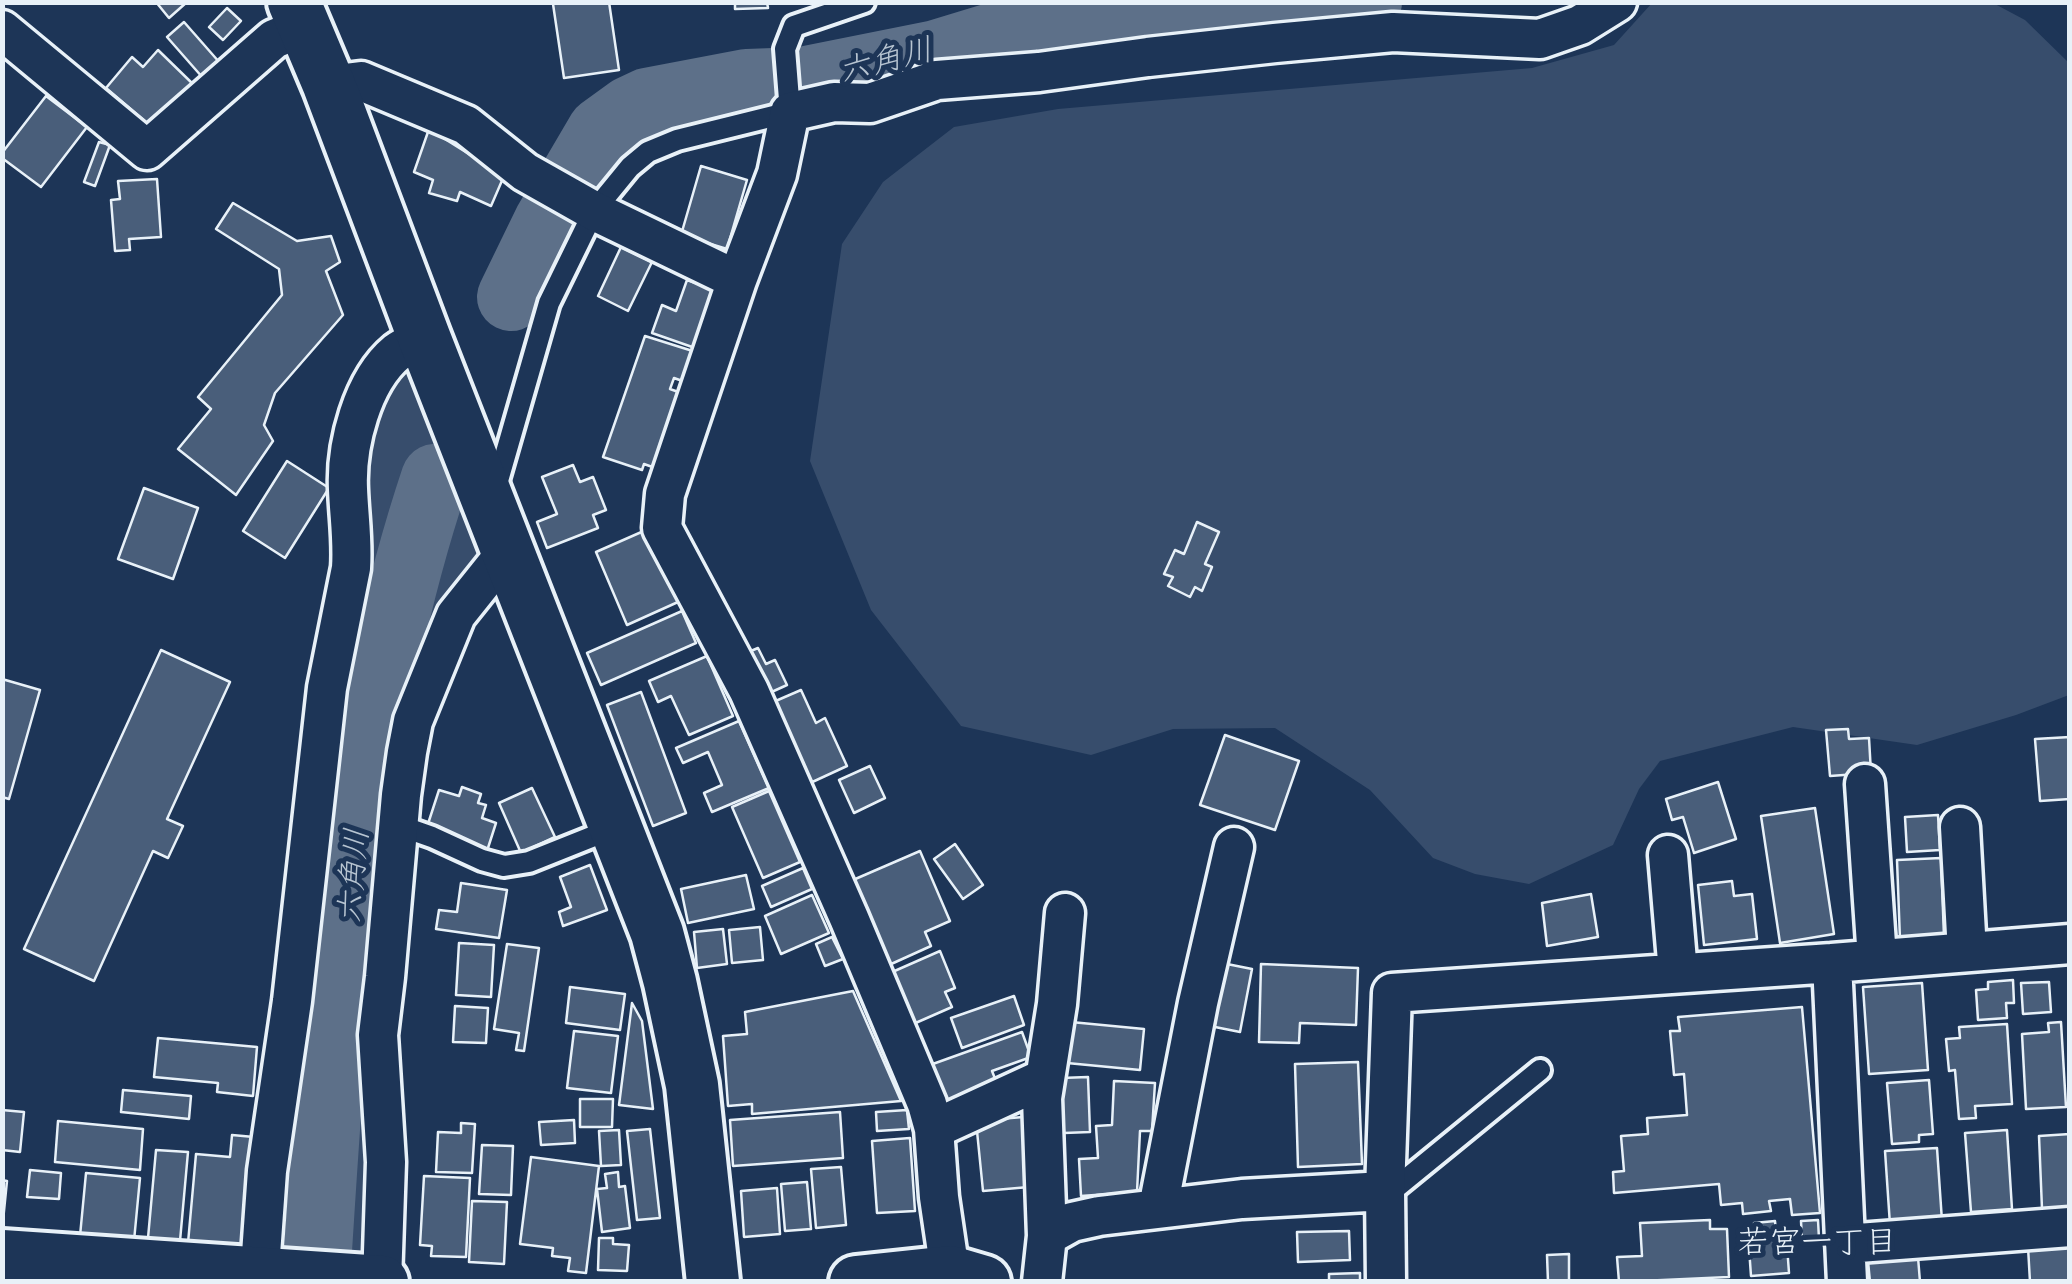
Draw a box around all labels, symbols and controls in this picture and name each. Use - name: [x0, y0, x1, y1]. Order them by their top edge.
- water label: 六角川: [835, 31, 937, 91]
- water label: 六角川: [331, 827, 377, 925]
- district label: 若宮一丁目: [1737, 1224, 1897, 1262]

